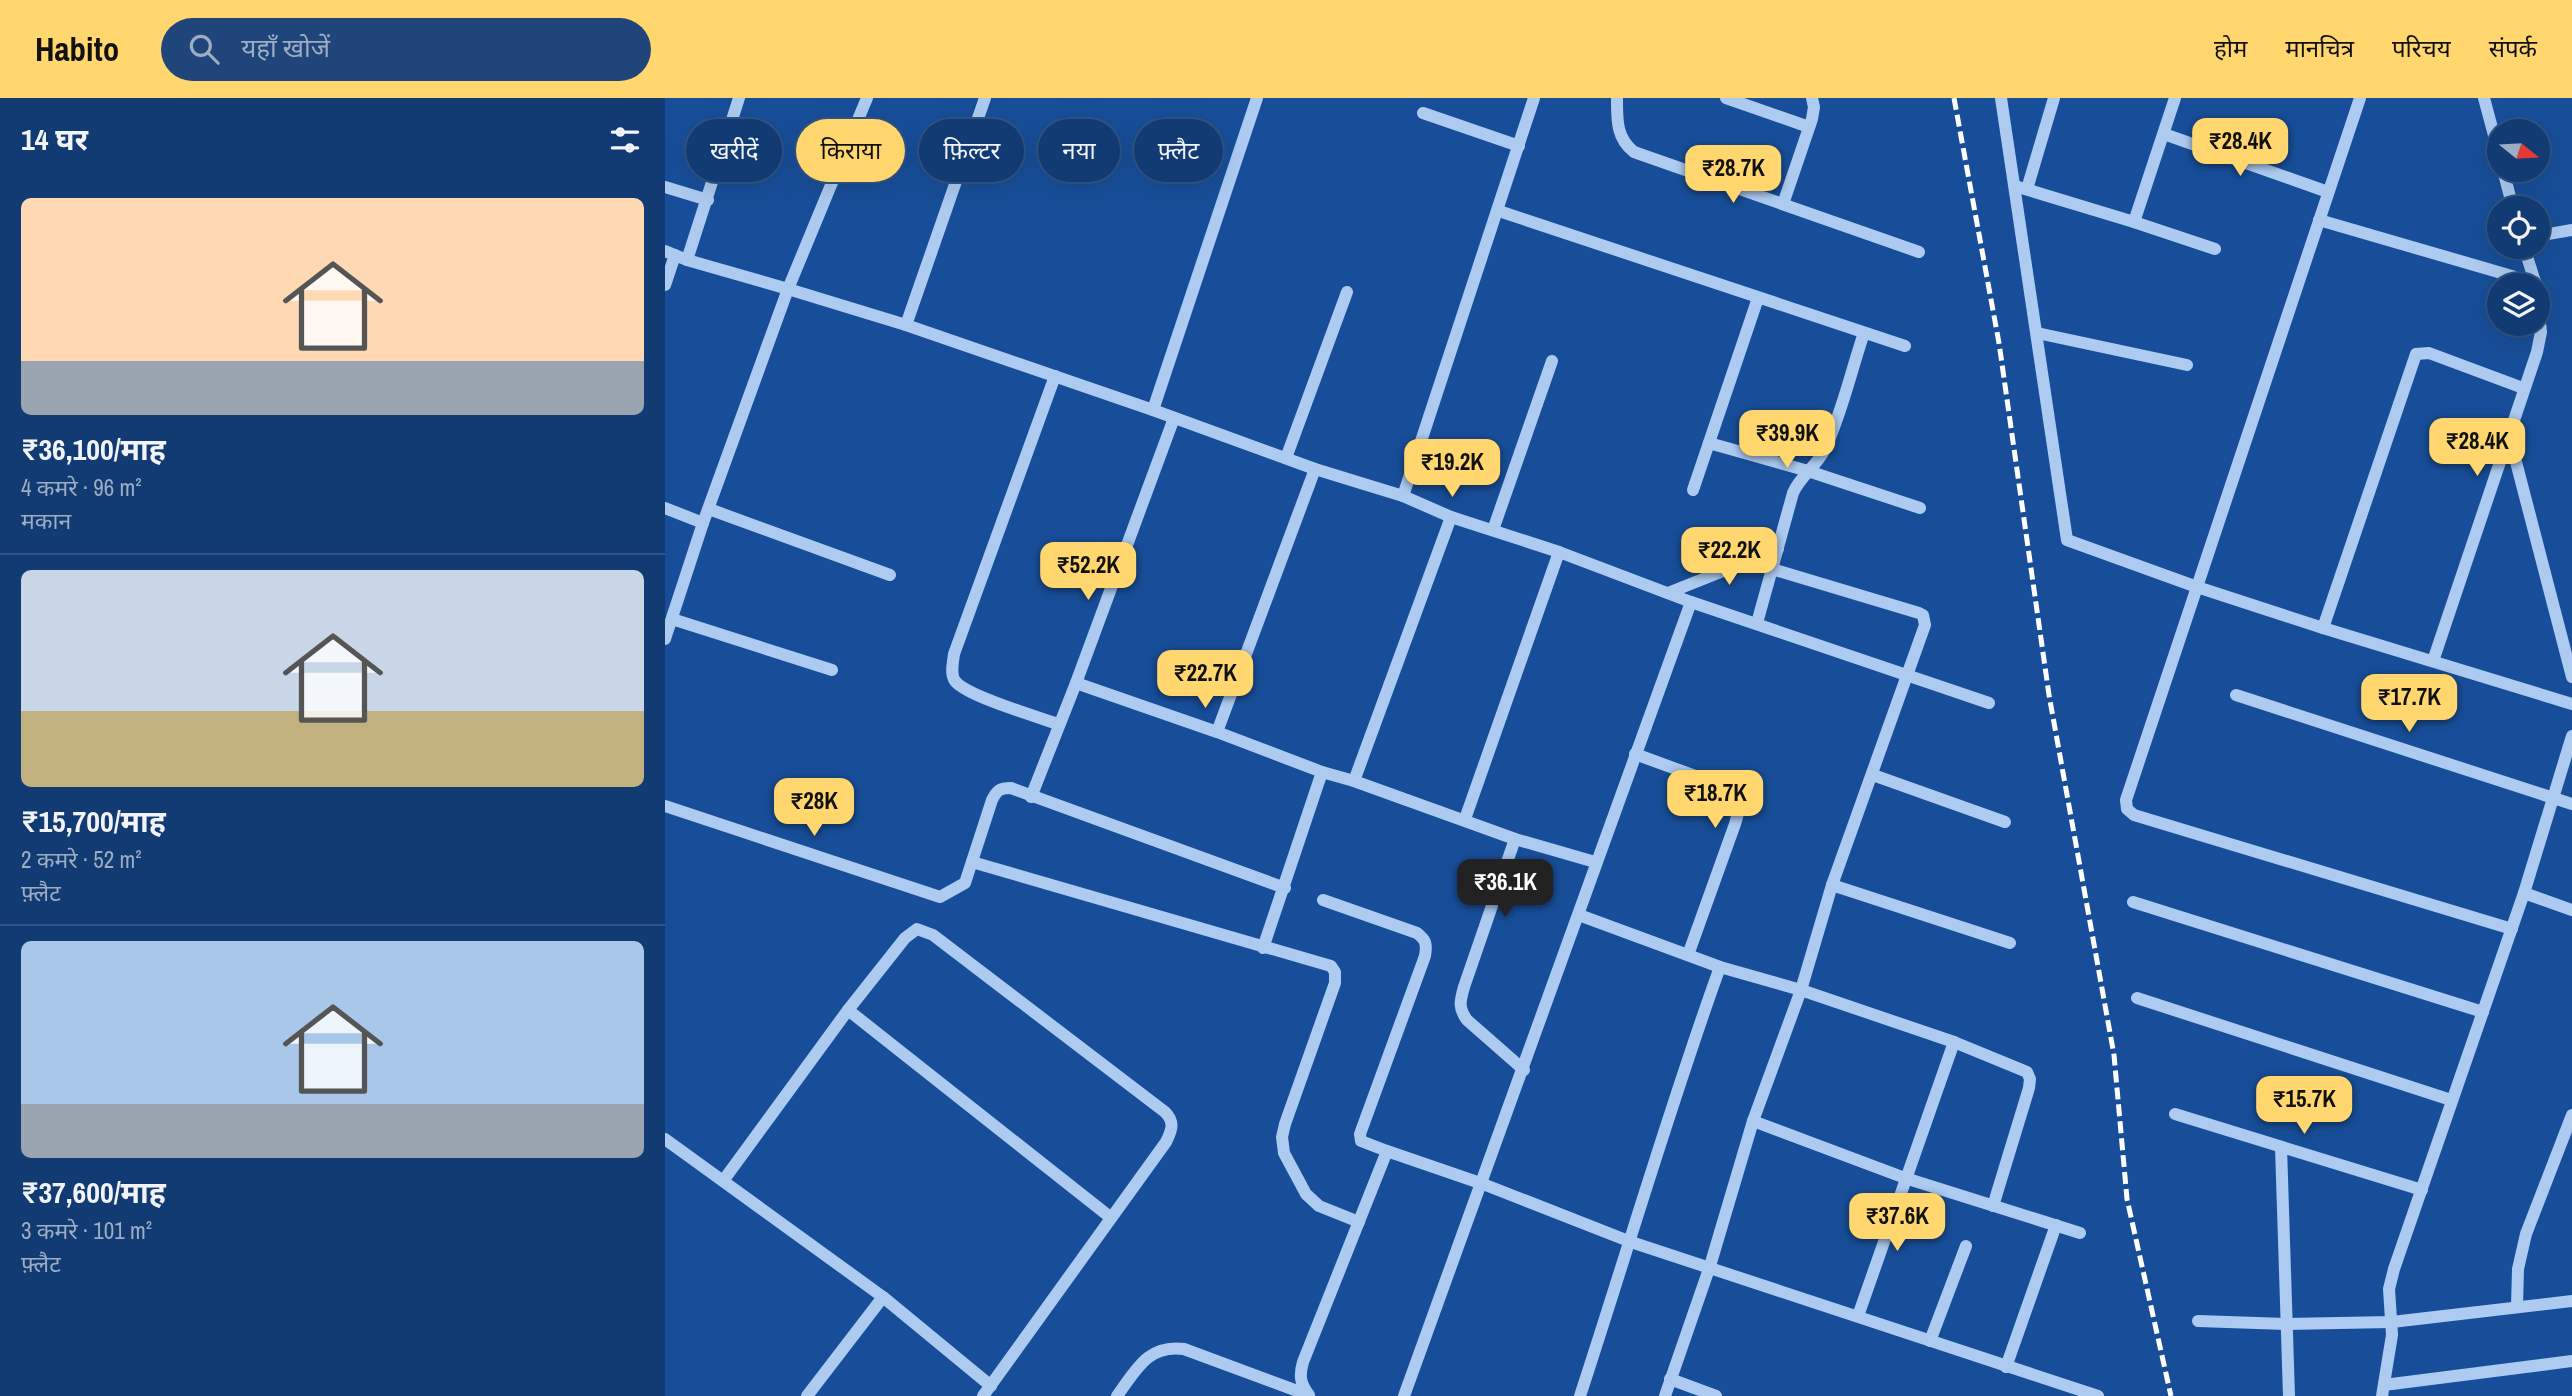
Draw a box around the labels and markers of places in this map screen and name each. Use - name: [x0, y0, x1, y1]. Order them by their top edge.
- pin: ₹28.4K: [2183, 118, 2297, 178]
- pin: ₹28.7K: [1676, 146, 1790, 205]
- pin: ₹39.9K: [1730, 410, 1844, 470]
- pin: ₹28.4K: [2420, 418, 2534, 478]
- pin: ₹19.2K: [1395, 440, 1509, 499]
- pin: ₹22.2K: [1672, 528, 1786, 587]
- pin: ₹52.2K: [1031, 542, 1145, 602]
- pin: ₹22.7K: [1148, 650, 1262, 710]
- pin: ₹17.7K: [2352, 674, 2466, 734]
- pin: ₹18.7K: [1658, 770, 1772, 830]
- pin: ₹28K: [773, 778, 855, 838]
- pin: ₹36.1K: [1448, 860, 1562, 919]
- pin: ₹15.7K: [2247, 1076, 2361, 1136]
- pin: ₹37.6K: [1840, 1194, 1954, 1253]

